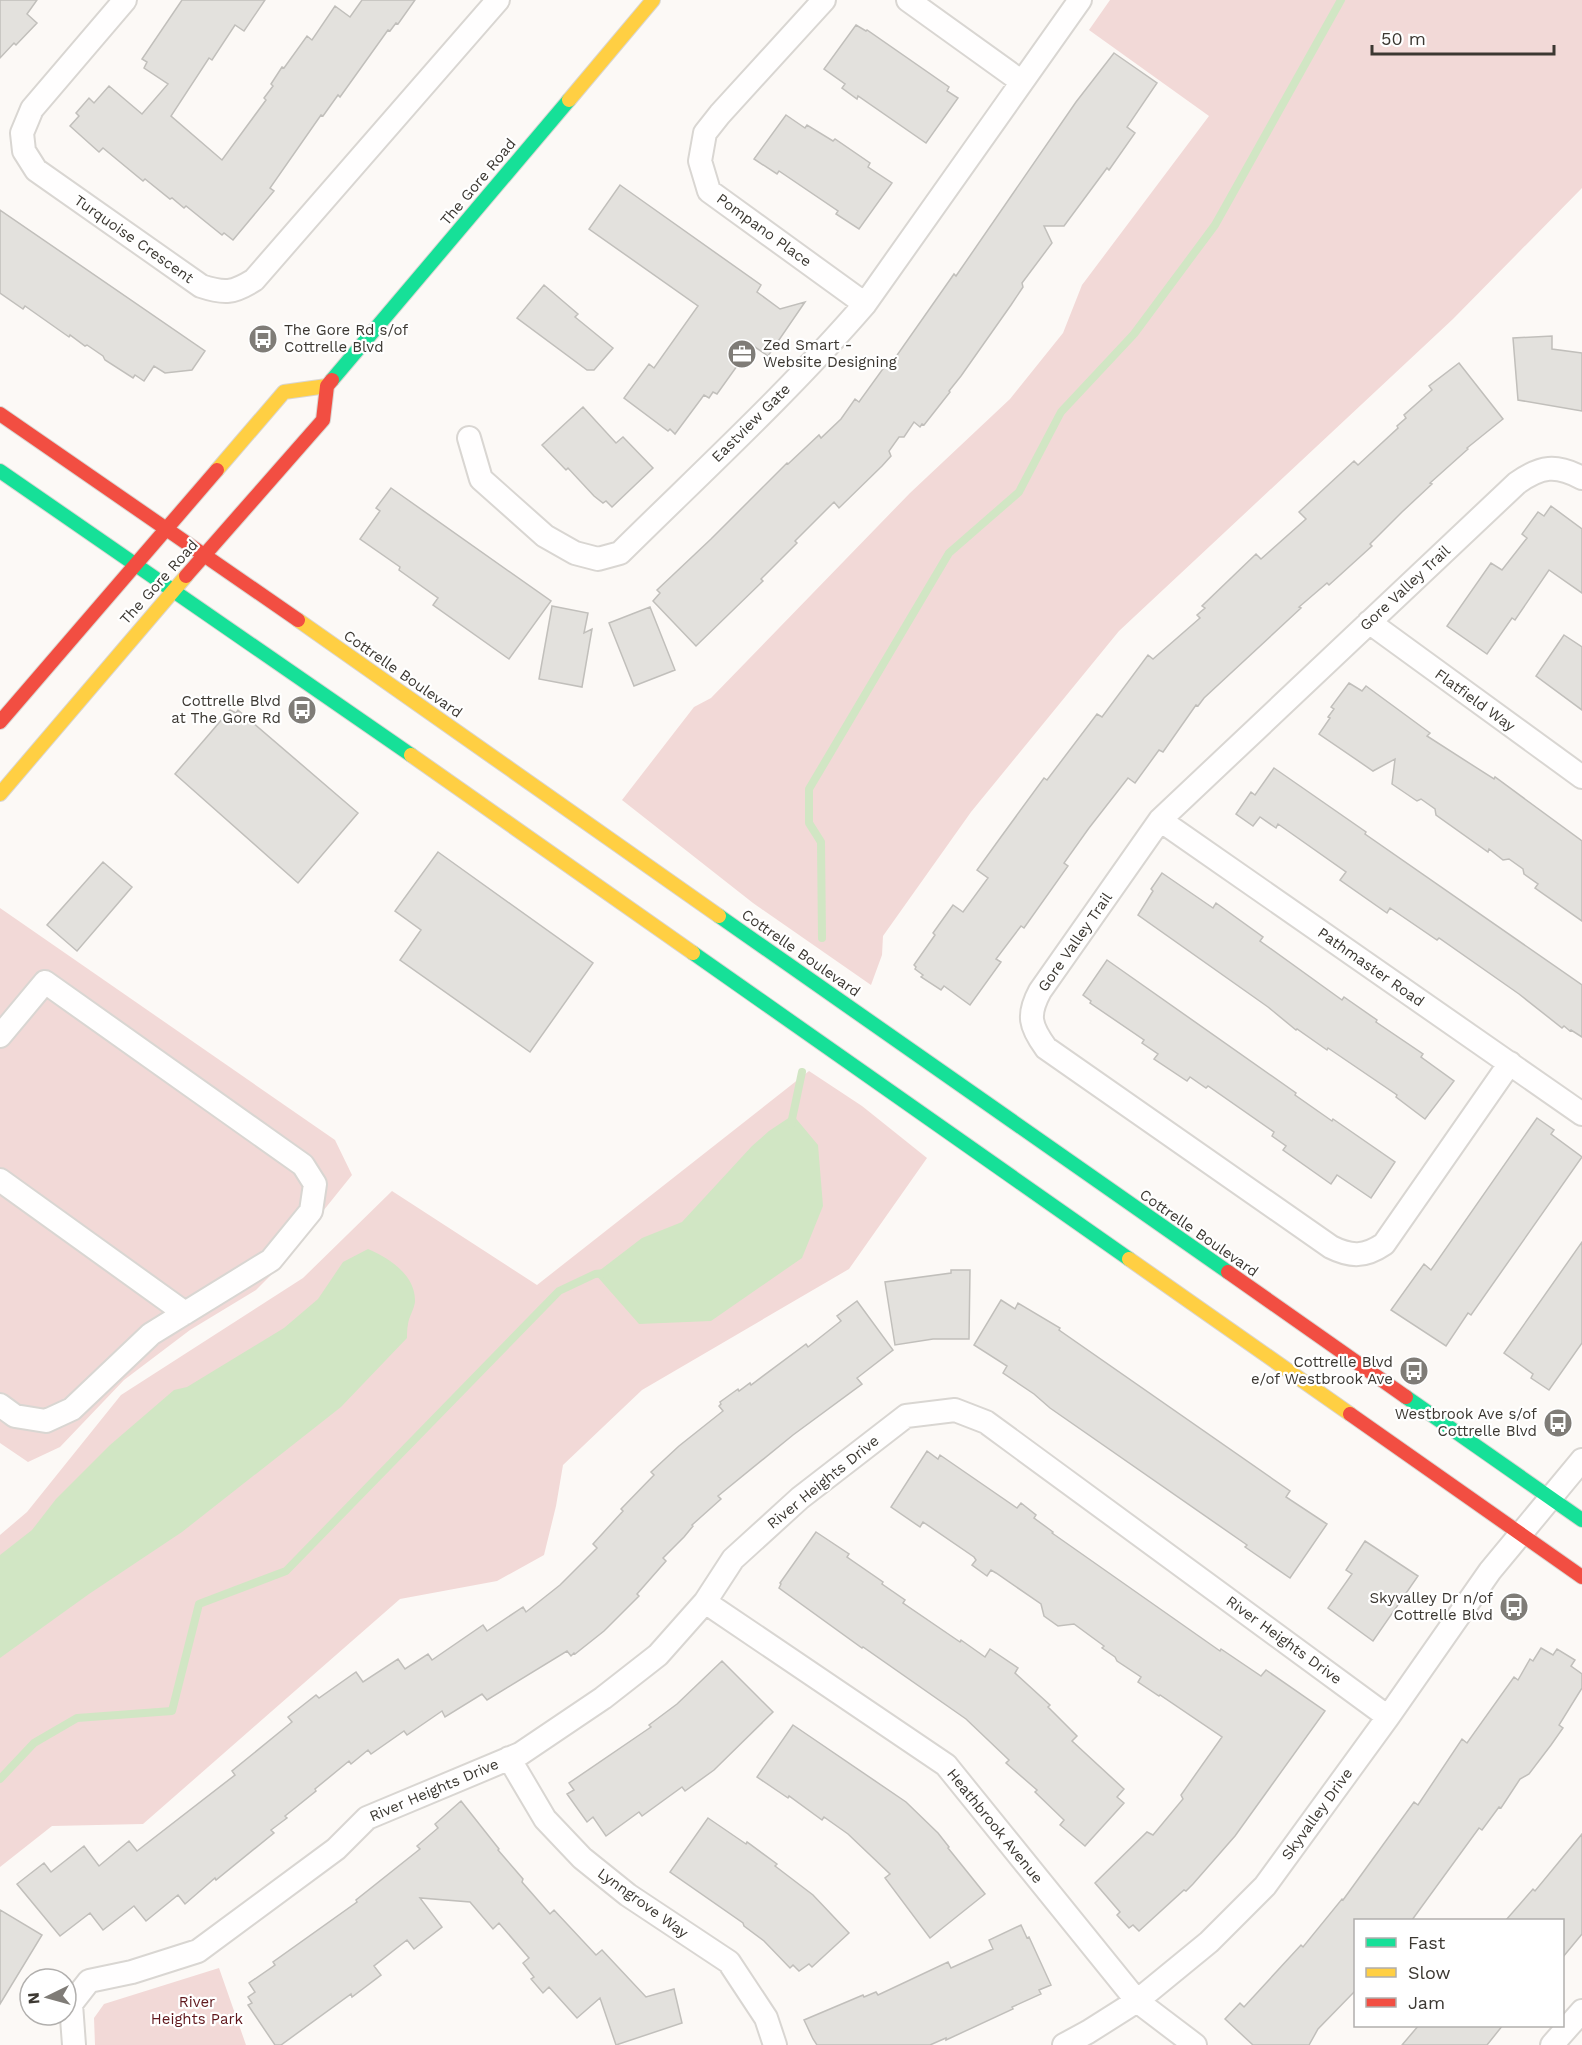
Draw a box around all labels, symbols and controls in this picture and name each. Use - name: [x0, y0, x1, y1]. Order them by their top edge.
- scale bar: [1372, 18, 1554, 56]
- text: 50 m: [1381, 28, 1426, 49]
- street label: The Gore Road: [436, 135, 520, 229]
- street label: Pompano Place: [713, 190, 815, 270]
- street label: Turquoise Crescent: [71, 191, 198, 287]
- place label: The Gore Rd s/of Cottrelle Blvd: [284, 321, 408, 356]
- bus stop icon: The Gore Rd s/of Cottrelle Blvd: [247, 323, 279, 355]
- place label: Zed Smart - Website Designing: [763, 336, 897, 371]
- office icon: Zed Smart - Website Designing: [726, 338, 758, 370]
- street label: Eastview Gate: [708, 380, 794, 466]
- street label: The Gore Road: [116, 536, 202, 628]
- street label: Gore Valley Trail: [1356, 541, 1454, 634]
- street label: Cottrelle Boulevard: [340, 626, 466, 722]
- street label: Flatfield Way: [1431, 665, 1519, 735]
- place label: Cottrelle Blvd at The Gore Rd: [171, 692, 281, 727]
- bus stop icon: Cottrelle Blvd at The Gore Rd: [286, 694, 318, 726]
- street label: Gore Valley Trail: [1034, 889, 1116, 995]
- street label: Cottrelle Boulevard: [738, 905, 864, 1001]
- street label: Pathmaster Road: [1314, 923, 1428, 1011]
- street label: Cottrelle Boulevard: [1136, 1185, 1262, 1281]
- place label: Cottrelle Blvd e/of Westbrook Ave: [1251, 1353, 1393, 1388]
- bus stop icon: Cottrelle Blvd e/of Westbrook Ave: [1398, 1355, 1430, 1387]
- place label: Westbrook Ave s/of Cottrelle Blvd: [1395, 1405, 1537, 1440]
- bus stop icon: Westbrook Ave s/of Cottrelle Blvd: [1542, 1407, 1574, 1439]
- street label: River Heights Drive: [764, 1431, 882, 1533]
- place label: Skyvalley Dr n/of Cottrelle Blvd: [1369, 1589, 1493, 1624]
- bus stop icon: Skyvalley Dr n/of Cottrelle Blvd: [1498, 1591, 1530, 1623]
- street label: River Heights Drive: [1223, 1592, 1345, 1688]
- street label: River Heights Drive: [367, 1755, 501, 1825]
- street label: Heathbrook Avenue: [943, 1765, 1047, 1887]
- street label: Skyvalley Drive: [1278, 1765, 1356, 1863]
- street label: Lynngrove Way: [594, 1864, 692, 1942]
- legend: [1354, 1919, 1564, 2027]
- text: Fast: [1408, 1932, 1446, 1953]
- text: Slow: [1408, 1962, 1451, 1983]
- north arrow: [18, 1967, 78, 2027]
- text: N: [24, 1992, 44, 2005]
- text: Jam: [1408, 1992, 1445, 2013]
- park label: River Heights Park: [151, 1993, 244, 2028]

